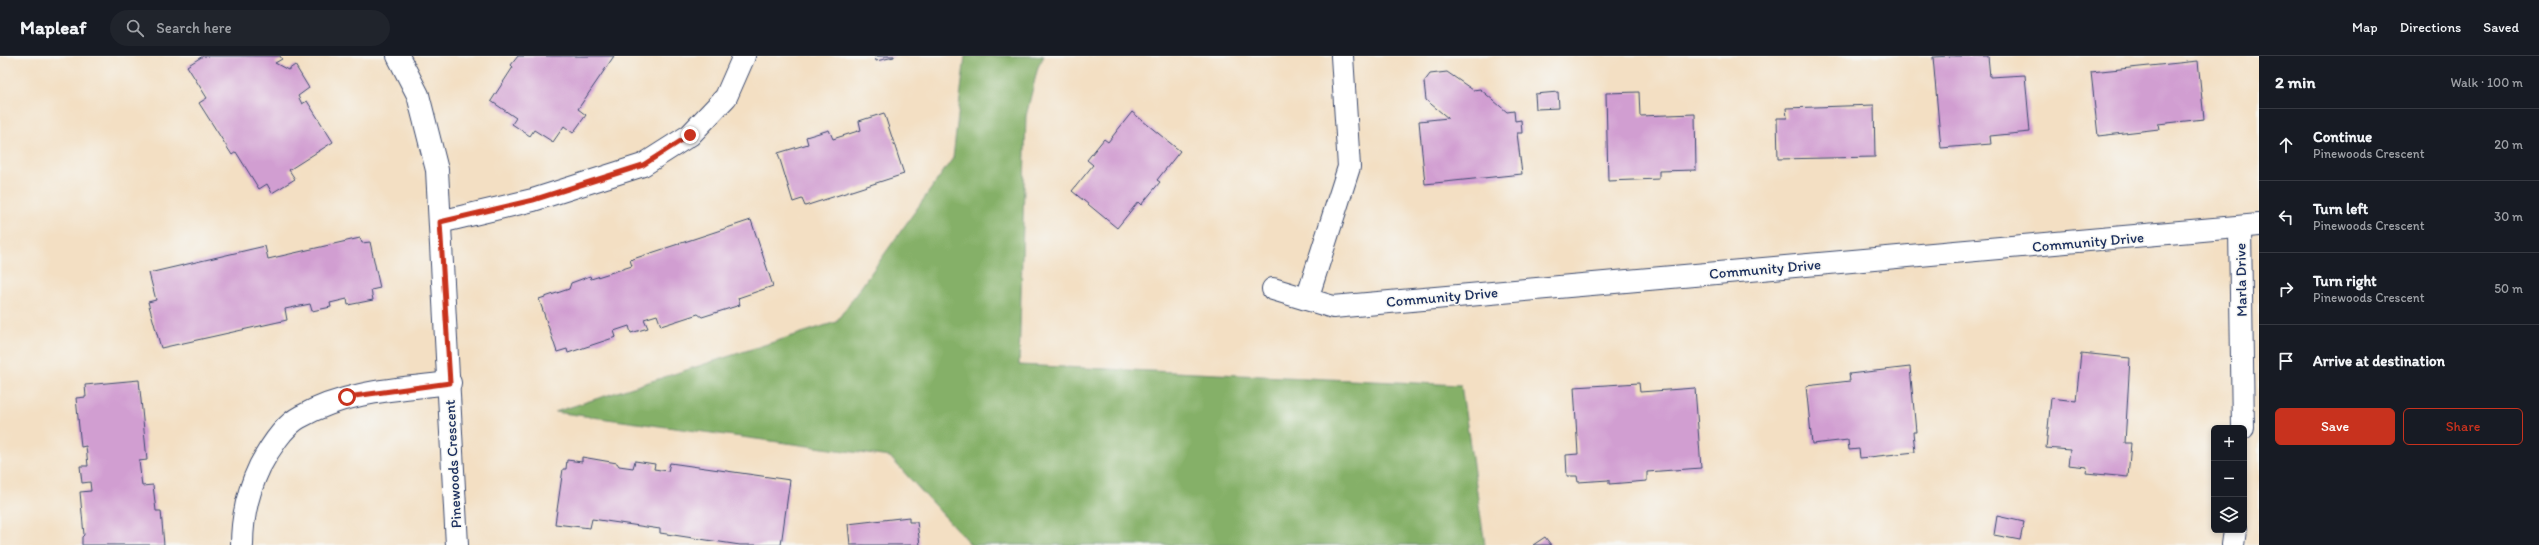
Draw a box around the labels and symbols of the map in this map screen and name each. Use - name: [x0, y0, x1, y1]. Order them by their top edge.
- route end: [681, 126, 699, 144]
- street label: Community Drive: [2031, 228, 2145, 256]
- street label: Marla Drive: [2231, 243, 2251, 317]
- street label: Community Drive: [1708, 255, 1822, 283]
- street label: Community Drive: [1385, 283, 1499, 311]
- route start: [338, 388, 356, 406]
- street label: Pinewoods Crescent: [441, 399, 465, 529]

